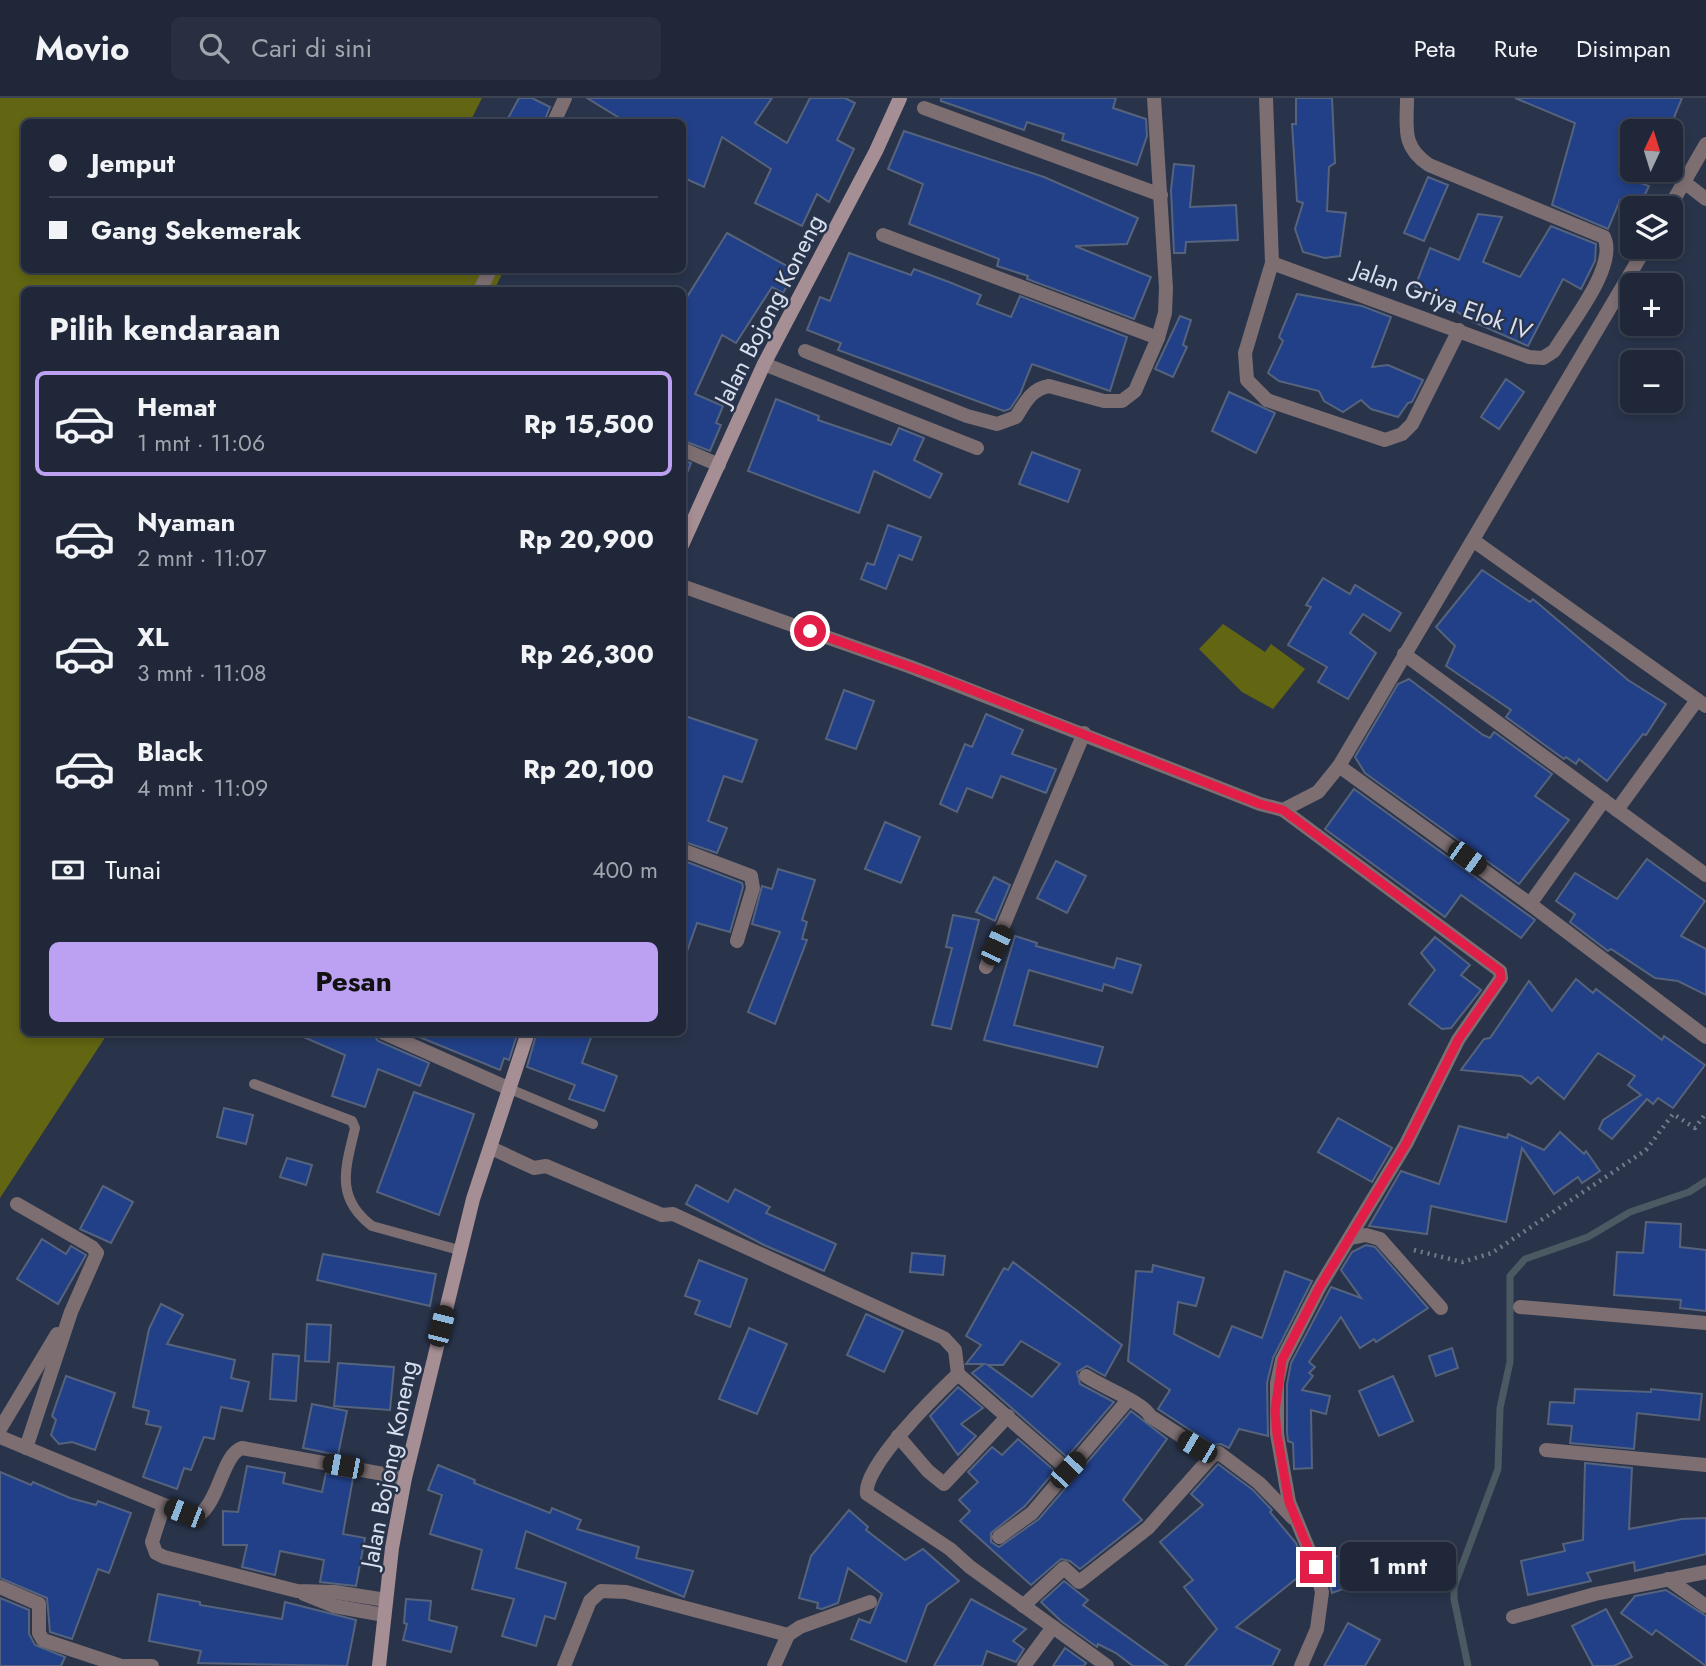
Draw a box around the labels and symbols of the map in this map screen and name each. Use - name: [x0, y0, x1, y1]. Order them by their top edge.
- north arrow: [1620, 119, 1684, 182]
- street label: Jalan Bojong Koneng: [704, 208, 832, 414]
- street label: Jalan Griya Elok IV: [1346, 250, 1537, 349]
- route start: [794, 615, 826, 647]
- car: [1444, 837, 1491, 879]
- car: [978, 922, 1015, 968]
- car: [426, 1303, 457, 1349]
- street label: Jalan Bojong Koneng: [351, 1357, 426, 1574]
- car: [1174, 1427, 1221, 1467]
- car: [1046, 1447, 1091, 1493]
- car: [321, 1452, 366, 1480]
- car: [161, 1496, 208, 1530]
- callout: 1 mnt: [1340, 1542, 1456, 1592]
- route end: [1300, 1551, 1332, 1583]

